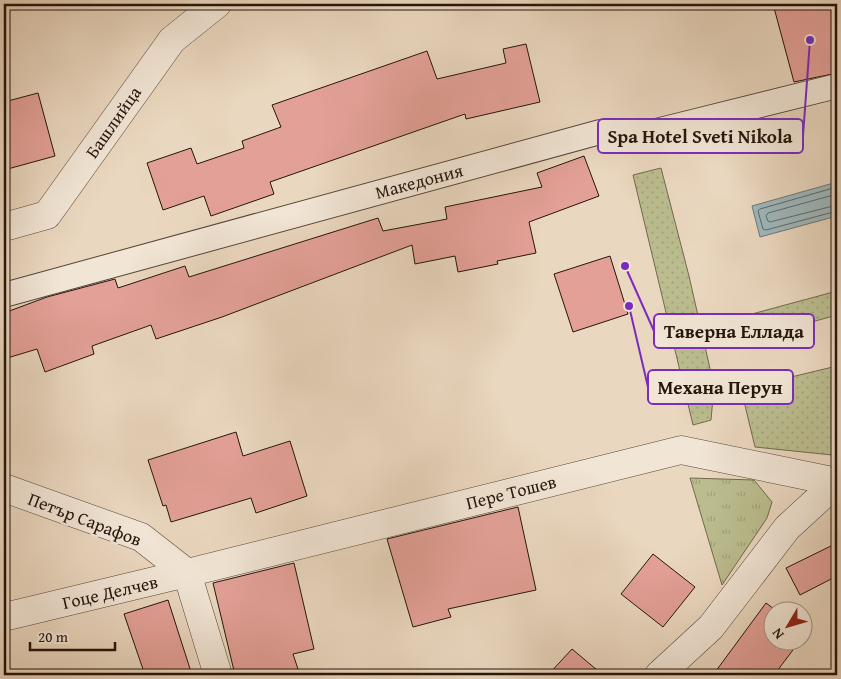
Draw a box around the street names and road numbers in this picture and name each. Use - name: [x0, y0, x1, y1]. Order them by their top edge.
- street label: Башлийца: [78, 80, 148, 164]
- street label: Македония: [372, 156, 466, 206]
- street label: Пере Тошев: [463, 468, 559, 516]
- street label: Петър Сарафов: [24, 485, 146, 553]
- street label: Гоце Делчев: [60, 568, 161, 616]

